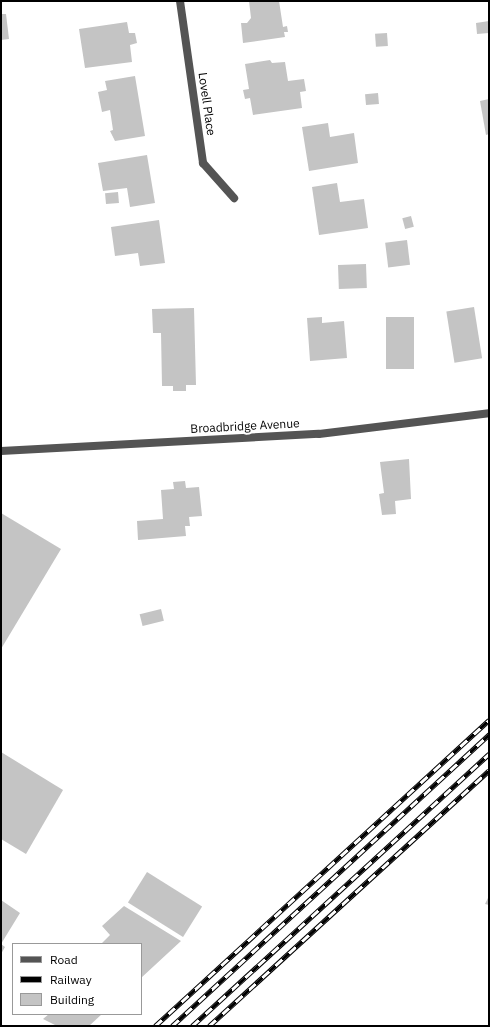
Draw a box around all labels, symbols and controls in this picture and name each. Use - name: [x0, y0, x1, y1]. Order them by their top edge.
- street label: Lovell Place: [195, 71, 219, 137]
- street label: Broadbridge Avenue: [190, 416, 300, 436]
- legend: [12, 943, 142, 1015]
- text: Road: [50, 952, 78, 967]
- text: Railway: [50, 972, 92, 987]
- text: Building: [50, 992, 94, 1007]

